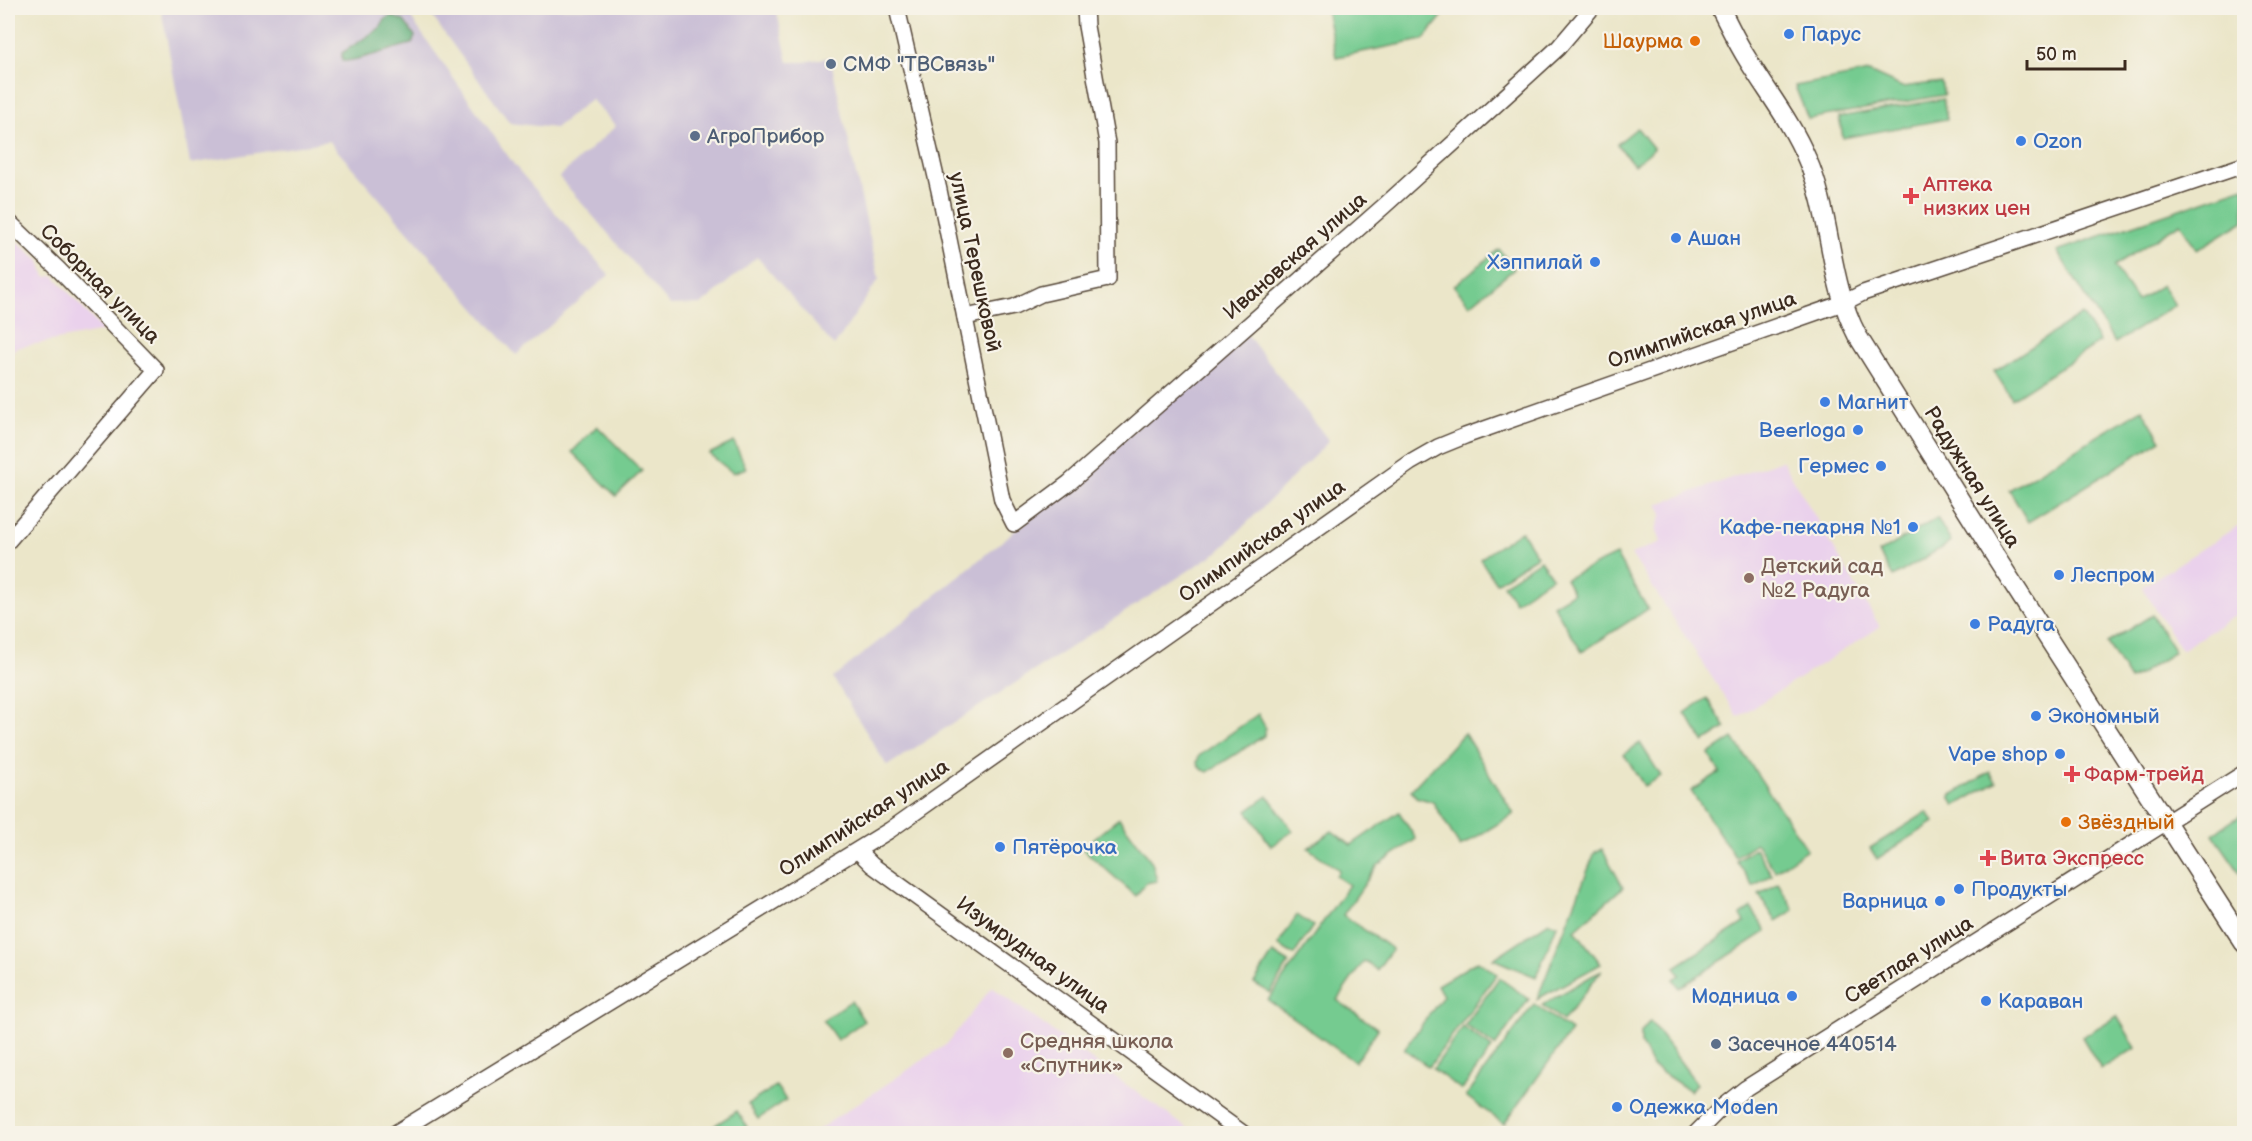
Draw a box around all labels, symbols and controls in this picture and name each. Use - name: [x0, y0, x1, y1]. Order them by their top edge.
- place label: Парус: [1801, 22, 1861, 47]
- marker: Парус: [1782, 27, 1796, 41]
- place label: Шаурма: [1602, 29, 1684, 54]
- scale bar: [2027, 33, 2124, 71]
- marker: Шаурма: [1688, 34, 1702, 48]
- text: 50 m: [2036, 44, 2077, 65]
- place label: СМФ "ТВСвязь": [843, 52, 995, 77]
- marker: СМФ "ТВСвязь": [824, 57, 838, 71]
- place label: АгроПрибор: [706, 124, 825, 149]
- marker: АгроПрибор: [688, 129, 702, 143]
- place label: Ozon: [2033, 129, 2082, 154]
- marker: Ozon: [2014, 134, 2028, 148]
- street label: улица Терешковой: [944, 170, 1006, 354]
- place label: Аптека низких цен: [1922, 172, 2031, 221]
- street label: Ивановская улица: [1218, 187, 1372, 325]
- marker: Аптека низких цен: [1904, 189, 1918, 203]
- street label: Соборная улица: [35, 219, 166, 350]
- place label: Ашан: [1687, 226, 1741, 251]
- marker: Ашан: [1669, 231, 1683, 245]
- place label: Хэппилай: [1487, 250, 1583, 275]
- marker: Хэппилай: [1588, 255, 1602, 269]
- street label: Олимпийская улица: [1605, 286, 1800, 374]
- place label: Магнит: [1837, 390, 1909, 415]
- marker: Магнит: [1818, 395, 1832, 409]
- street label: Радужная улица: [1918, 401, 2026, 553]
- place label: Beerloga: [1759, 418, 1846, 443]
- marker: Beerloga: [1851, 423, 1865, 437]
- place label: Гермес: [1798, 454, 1869, 479]
- marker: Гермес: [1874, 459, 1888, 473]
- street label: Олимпийская улица: [1174, 474, 1351, 608]
- place label: Кафе-пекарня №1: [1719, 515, 1901, 540]
- marker: Кафе-пекарня №1: [1906, 520, 1920, 534]
- place label: Детский сад №2 Радуга: [1761, 554, 1883, 603]
- place label: Леспром: [2070, 563, 2155, 588]
- marker: Леспром: [2052, 568, 2066, 582]
- marker: Детский сад №2 Радуга: [1742, 571, 1756, 585]
- place label: Радуга: [1987, 612, 2056, 637]
- marker: Радуга: [1968, 617, 1982, 631]
- place label: Экономный: [2048, 704, 2160, 729]
- marker: Экономный: [2029, 709, 2043, 723]
- place label: Vape shop: [1948, 742, 2048, 767]
- marker: Vape shop: [2053, 747, 2067, 761]
- street label: Олимпийская улица: [774, 753, 954, 882]
- place label: Фарм-трейд: [2084, 762, 2204, 787]
- marker: Фарм-трейд: [2065, 767, 2079, 781]
- place label: Звёздный: [2078, 810, 2175, 835]
- marker: Звёздный: [2059, 815, 2073, 829]
- place label: Пятёрочка: [1012, 835, 1118, 860]
- marker: Пятёрочка: [993, 840, 1007, 854]
- place label: Вита Экспресс: [2000, 846, 2144, 871]
- marker: Вита Экспресс: [1981, 851, 1995, 865]
- place label: Продукты: [1971, 877, 2067, 902]
- marker: Продукты: [1952, 882, 1966, 896]
- place label: Варница: [1842, 889, 1929, 914]
- street label: Изумрудная улица: [952, 891, 1115, 1019]
- marker: Варница: [1933, 894, 1947, 908]
- street label: Светлая улица: [1840, 910, 1978, 1009]
- place label: Модница: [1691, 984, 1781, 1009]
- marker: Модница: [1785, 989, 1799, 1003]
- place label: Караван: [1998, 989, 2084, 1014]
- marker: Караван: [1979, 994, 1993, 1008]
- place label: Средняя школа «Спутник»: [1020, 1029, 1174, 1078]
- place label: Засечное 440514: [1728, 1032, 1897, 1057]
- marker: Засечное 440514: [1709, 1037, 1723, 1051]
- marker: Средняя школа «Спутник»: [1001, 1046, 1015, 1060]
- place label: Одежка Moden: [1629, 1095, 1778, 1120]
- marker: Одежка Moden: [1610, 1100, 1624, 1114]

